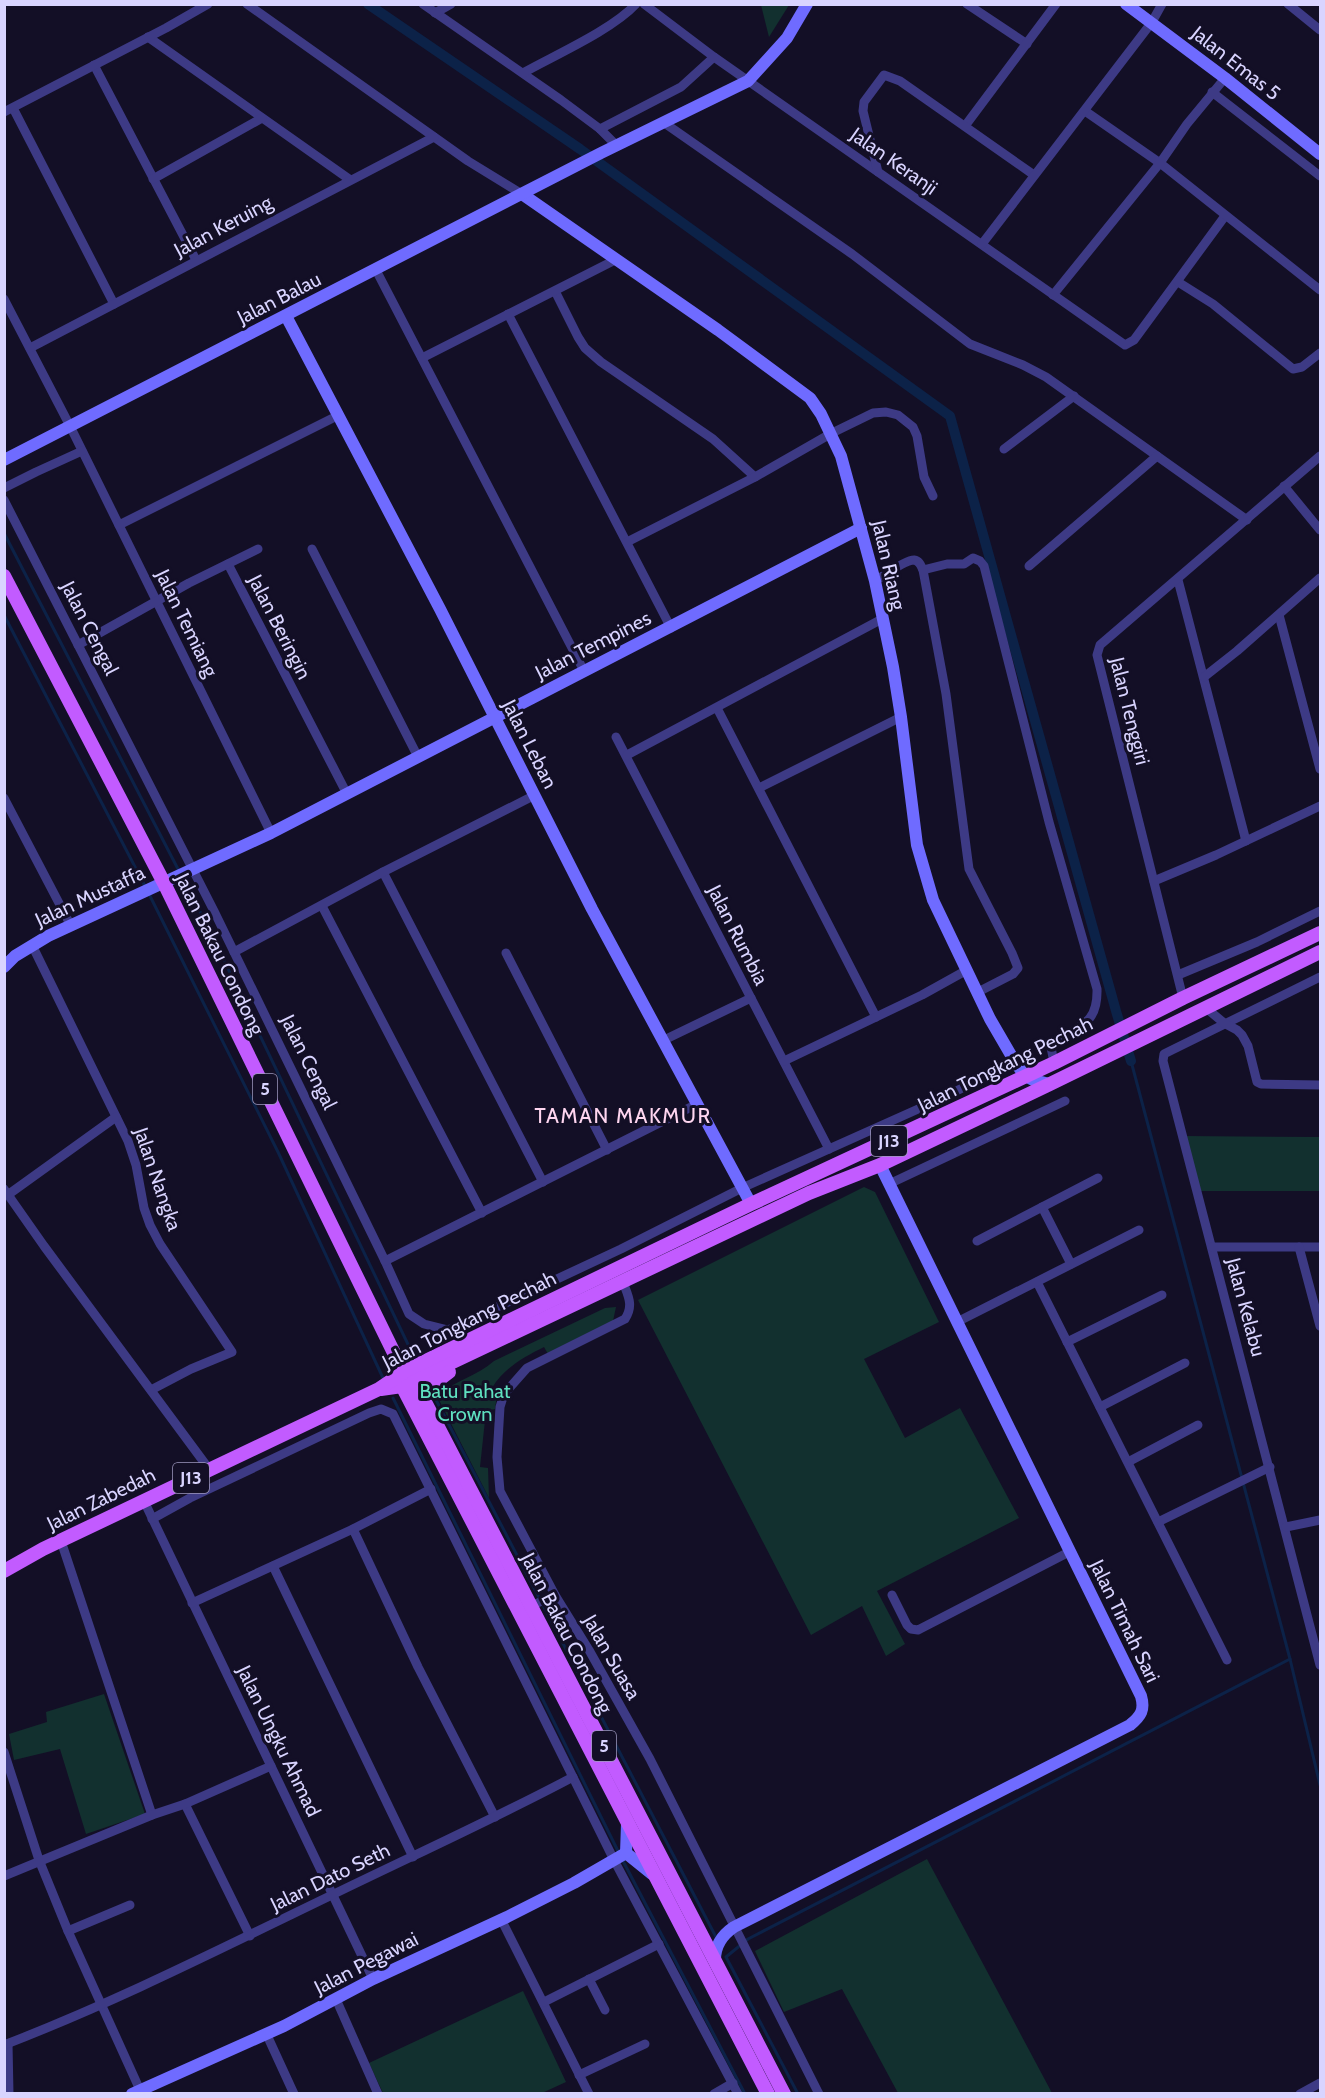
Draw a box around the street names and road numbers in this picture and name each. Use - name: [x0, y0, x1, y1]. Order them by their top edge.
- street label: Jalan Emas 5: [1186, 20, 1285, 105]
- street label: Jalan Keranji: [845, 122, 942, 200]
- street label: Jalan Keruing: [169, 190, 277, 262]
- street label: Jalan Balau: [232, 267, 325, 330]
- street label: Jalan Riang: [867, 517, 911, 613]
- street label: Jalan Temiang: [150, 565, 224, 681]
- street label: Jalan Beringin: [243, 570, 317, 683]
- street label: Jalan Cengal: [56, 576, 124, 679]
- street label: Jalan Tempines: [530, 606, 655, 685]
- street label: Jalan Tenggiri: [1105, 654, 1155, 767]
- street label: Jalan Leban: [497, 695, 563, 792]
- street label: Jalan Mustaffa: [30, 860, 149, 932]
- street label: Jalan Bakau Condong: [170, 868, 270, 1040]
- street label: Jalan Rumbia: [702, 880, 774, 989]
- street label: Jalan Cengal: [275, 1010, 342, 1113]
- street label: Jalan Tongkang Pechah: [913, 1011, 1096, 1117]
- road number: 5: [253, 1074, 277, 1104]
- street label: Jalan Nangka: [129, 1123, 187, 1234]
- road number: J13: [871, 1126, 907, 1156]
- street label: Jalan Kelabu: [1221, 1254, 1271, 1359]
- street label: Jalan Tongkang Pechah: [377, 1266, 560, 1375]
- street label: Jalan Zabedah: [42, 1462, 159, 1536]
- road number: J13: [173, 1463, 209, 1493]
- street label: Jalan Bakau Condong: [516, 1548, 618, 1718]
- street label: Jalan Timah Sari: [1085, 1555, 1165, 1686]
- street label: Jalan Suasa: [578, 1609, 646, 1704]
- street label: Jalan Ungku Ahmad: [232, 1661, 326, 1820]
- road number: 5: [592, 1731, 616, 1761]
- street label: Jalan Dato Seth: [265, 1838, 394, 1917]
- street label: Jalan Pegawai: [309, 1927, 422, 2000]

